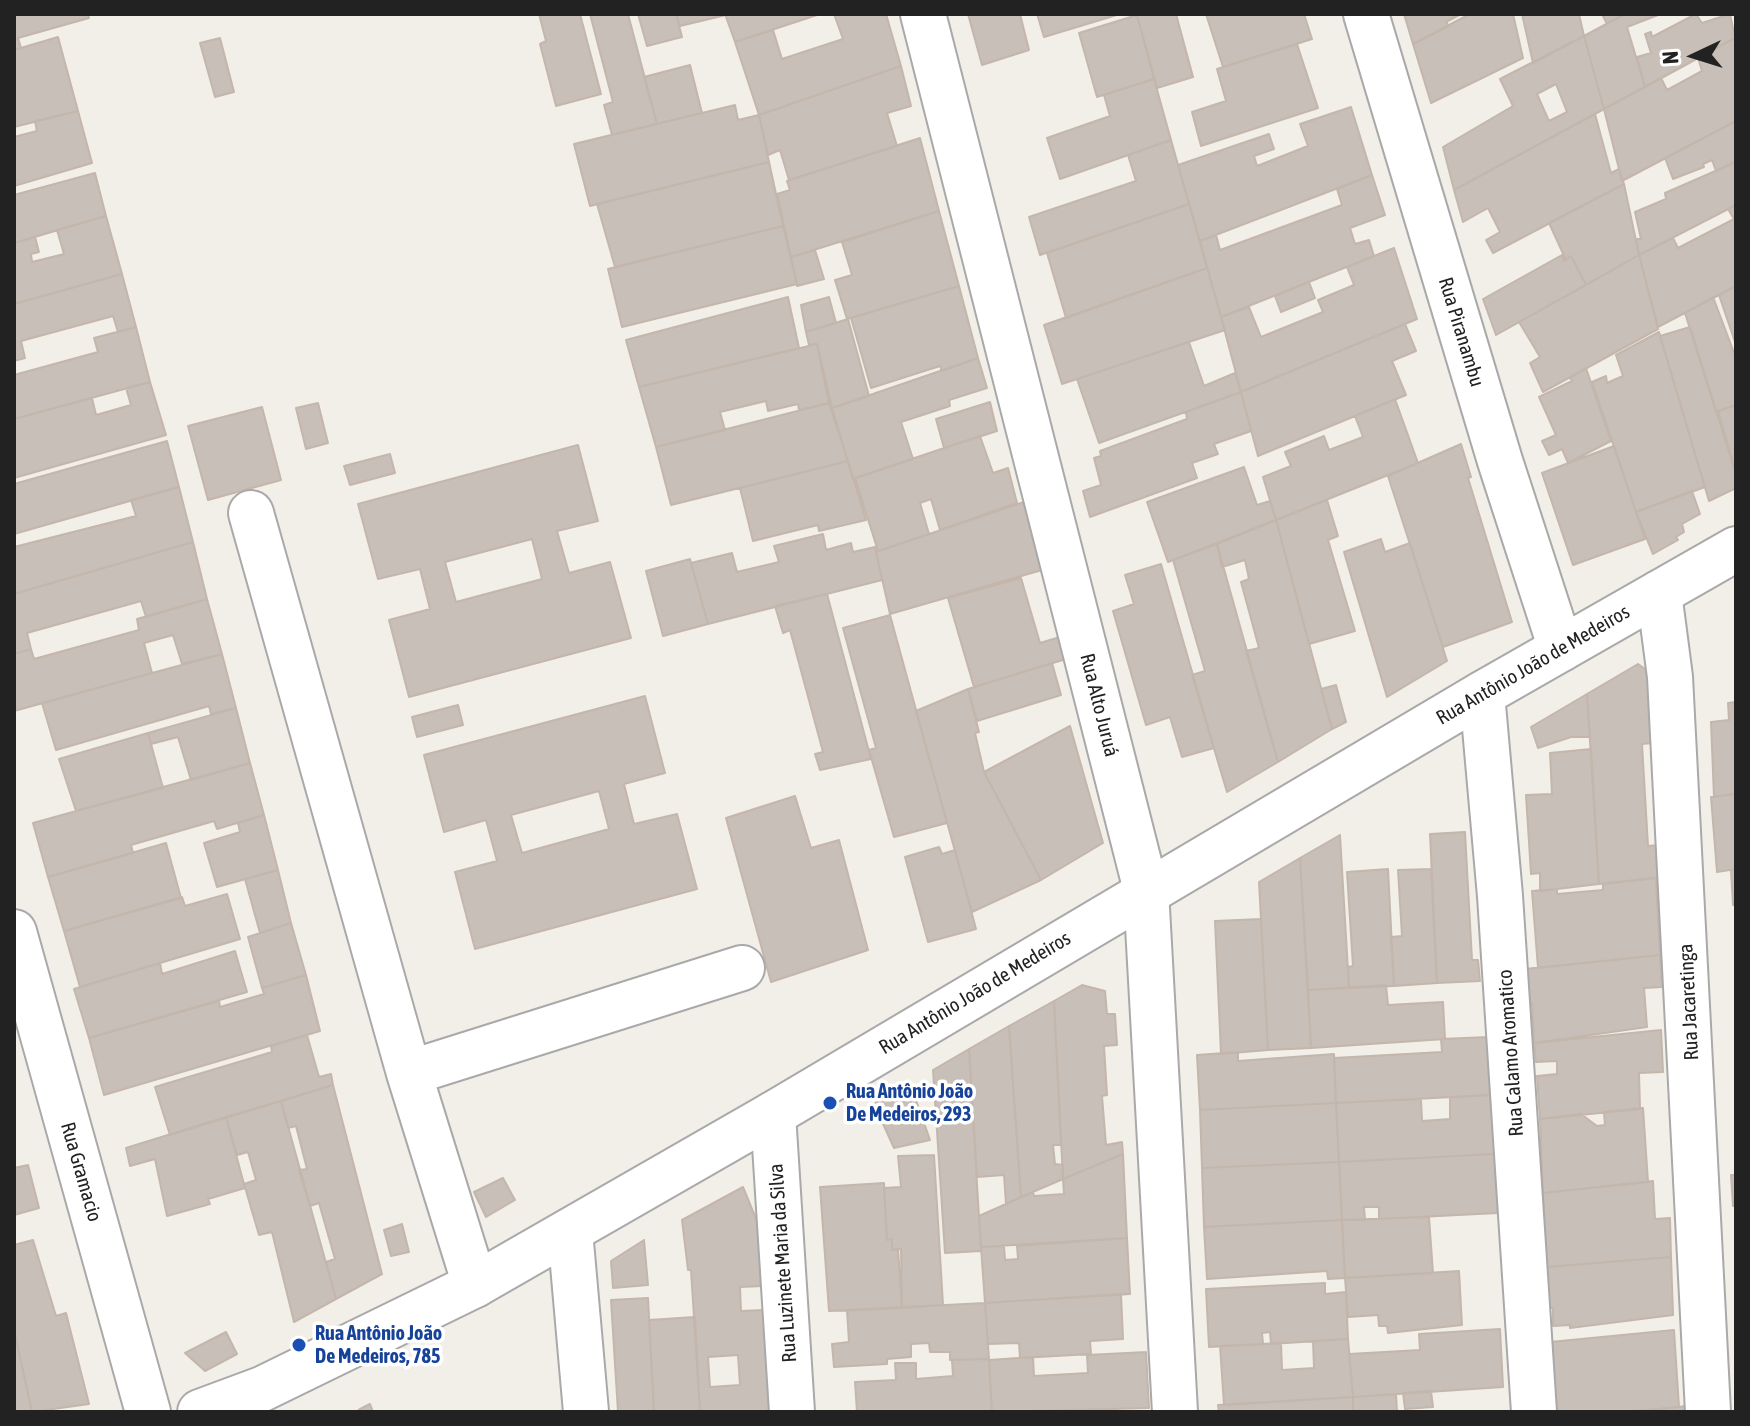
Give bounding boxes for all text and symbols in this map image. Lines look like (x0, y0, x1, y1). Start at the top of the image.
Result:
north arrow (1654, 16, 1734, 96)
text: N (1657, 50, 1683, 65)
street label: Rua Piranambu (1433, 274, 1489, 390)
street label: Rua Antônio João de Medeiros (1432, 600, 1634, 730)
street label: Rua Alto Juruá (1075, 651, 1123, 759)
street label: Rua Antônio João de Medeiros (875, 926, 1075, 1060)
street label: Rua Jacaretinga (1674, 943, 1704, 1061)
street label: Rua Calamo Aromatico (1493, 969, 1529, 1137)
place label: Rua Antônio João De Medeiros, 293 (846, 1080, 973, 1127)
marker: Rua Antônio João De Medeiros, 293 (821, 1094, 839, 1112)
street label: Rua Gramacio (55, 1120, 107, 1224)
street label: Rua Luzinete Maria da Silva (764, 1163, 802, 1363)
place label: Rua Antônio João De Medeiros, 785 (315, 1322, 442, 1369)
marker: Rua Antônio João De Medeiros, 785 (290, 1336, 308, 1354)

